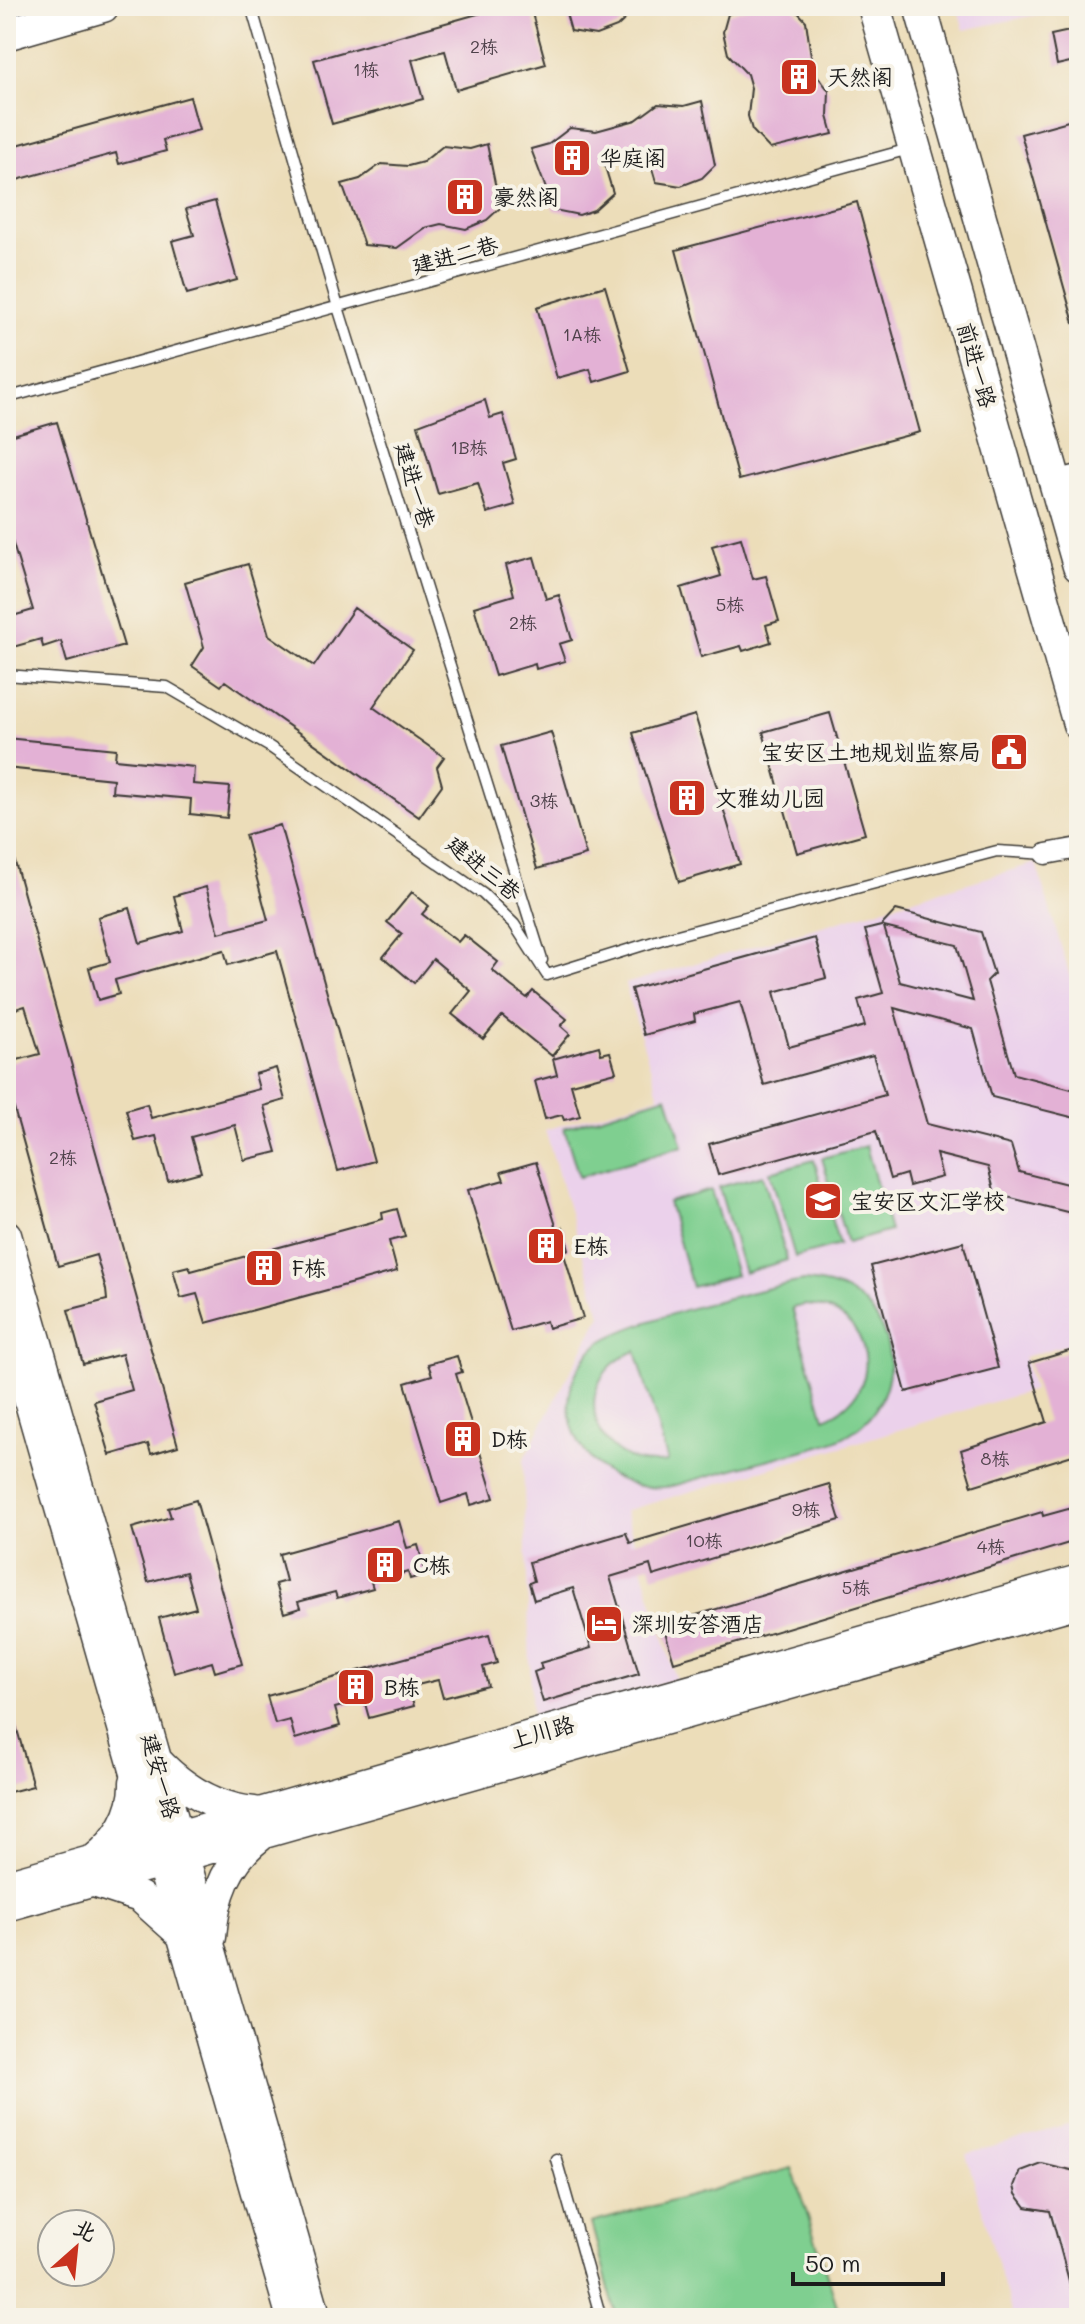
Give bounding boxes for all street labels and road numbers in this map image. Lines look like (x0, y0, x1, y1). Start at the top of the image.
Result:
street label: 建进二巷 (409, 229, 501, 280)
street label: 前进一路 (951, 319, 1004, 411)
street label: 建进一巷 (389, 439, 442, 531)
street label: 建进三巷 (441, 829, 528, 907)
street label: 上川路 (506, 1708, 578, 1755)
street label: 建安一路 (135, 1730, 188, 1822)

